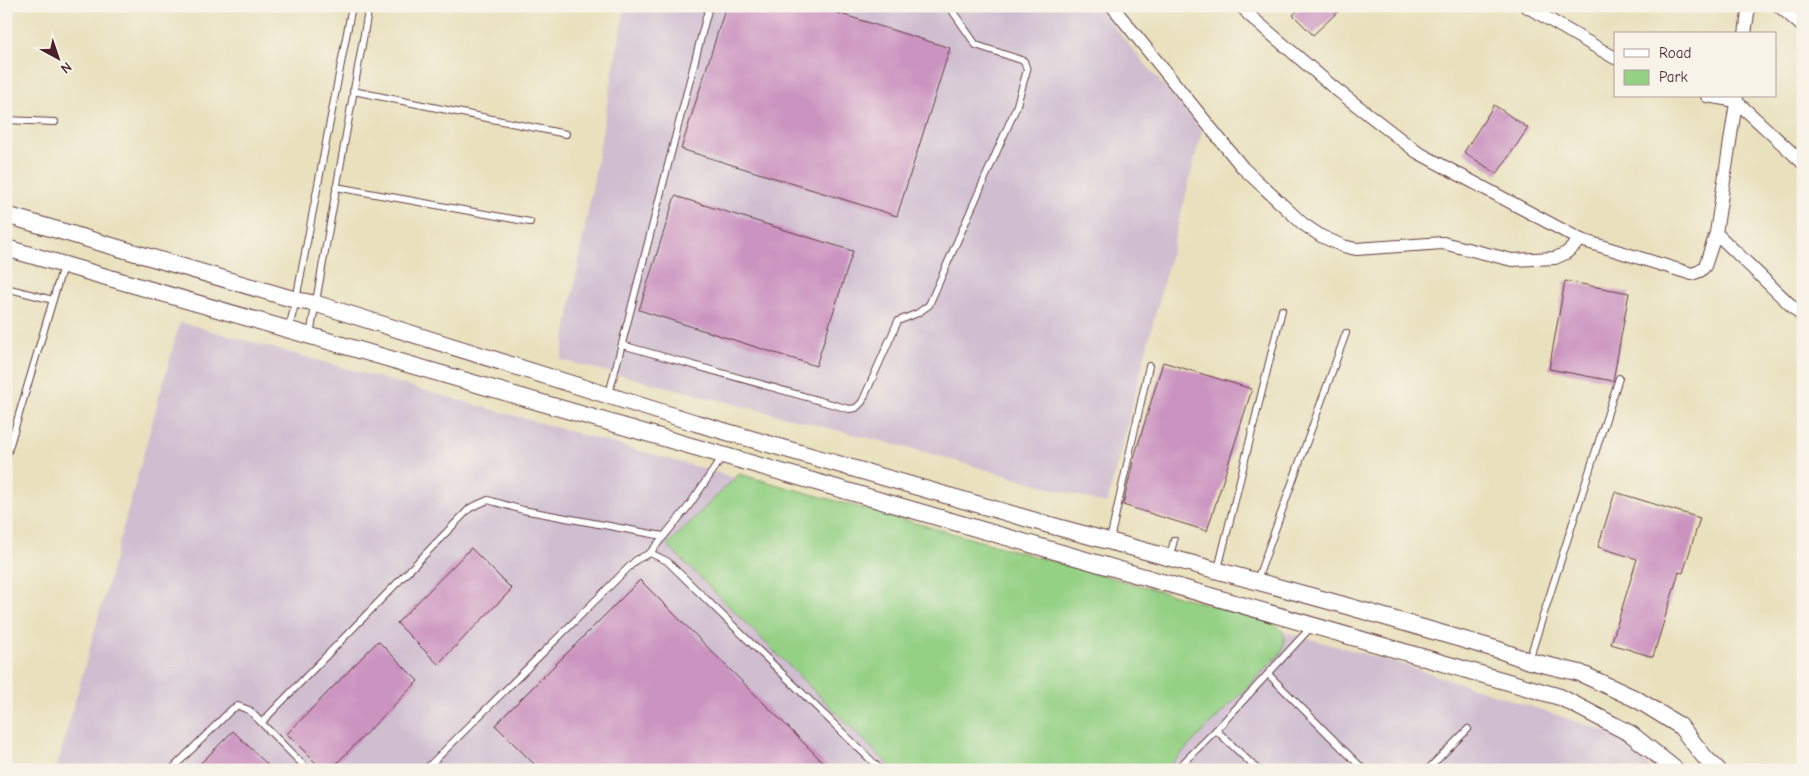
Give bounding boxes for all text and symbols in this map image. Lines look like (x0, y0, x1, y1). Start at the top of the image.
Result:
north arrow (32, 32, 82, 82)
legend (1614, 32, 1776, 98)
text: Road (1659, 44, 1691, 62)
text: N (57, 58, 75, 77)
text: Park (1659, 68, 1688, 86)

